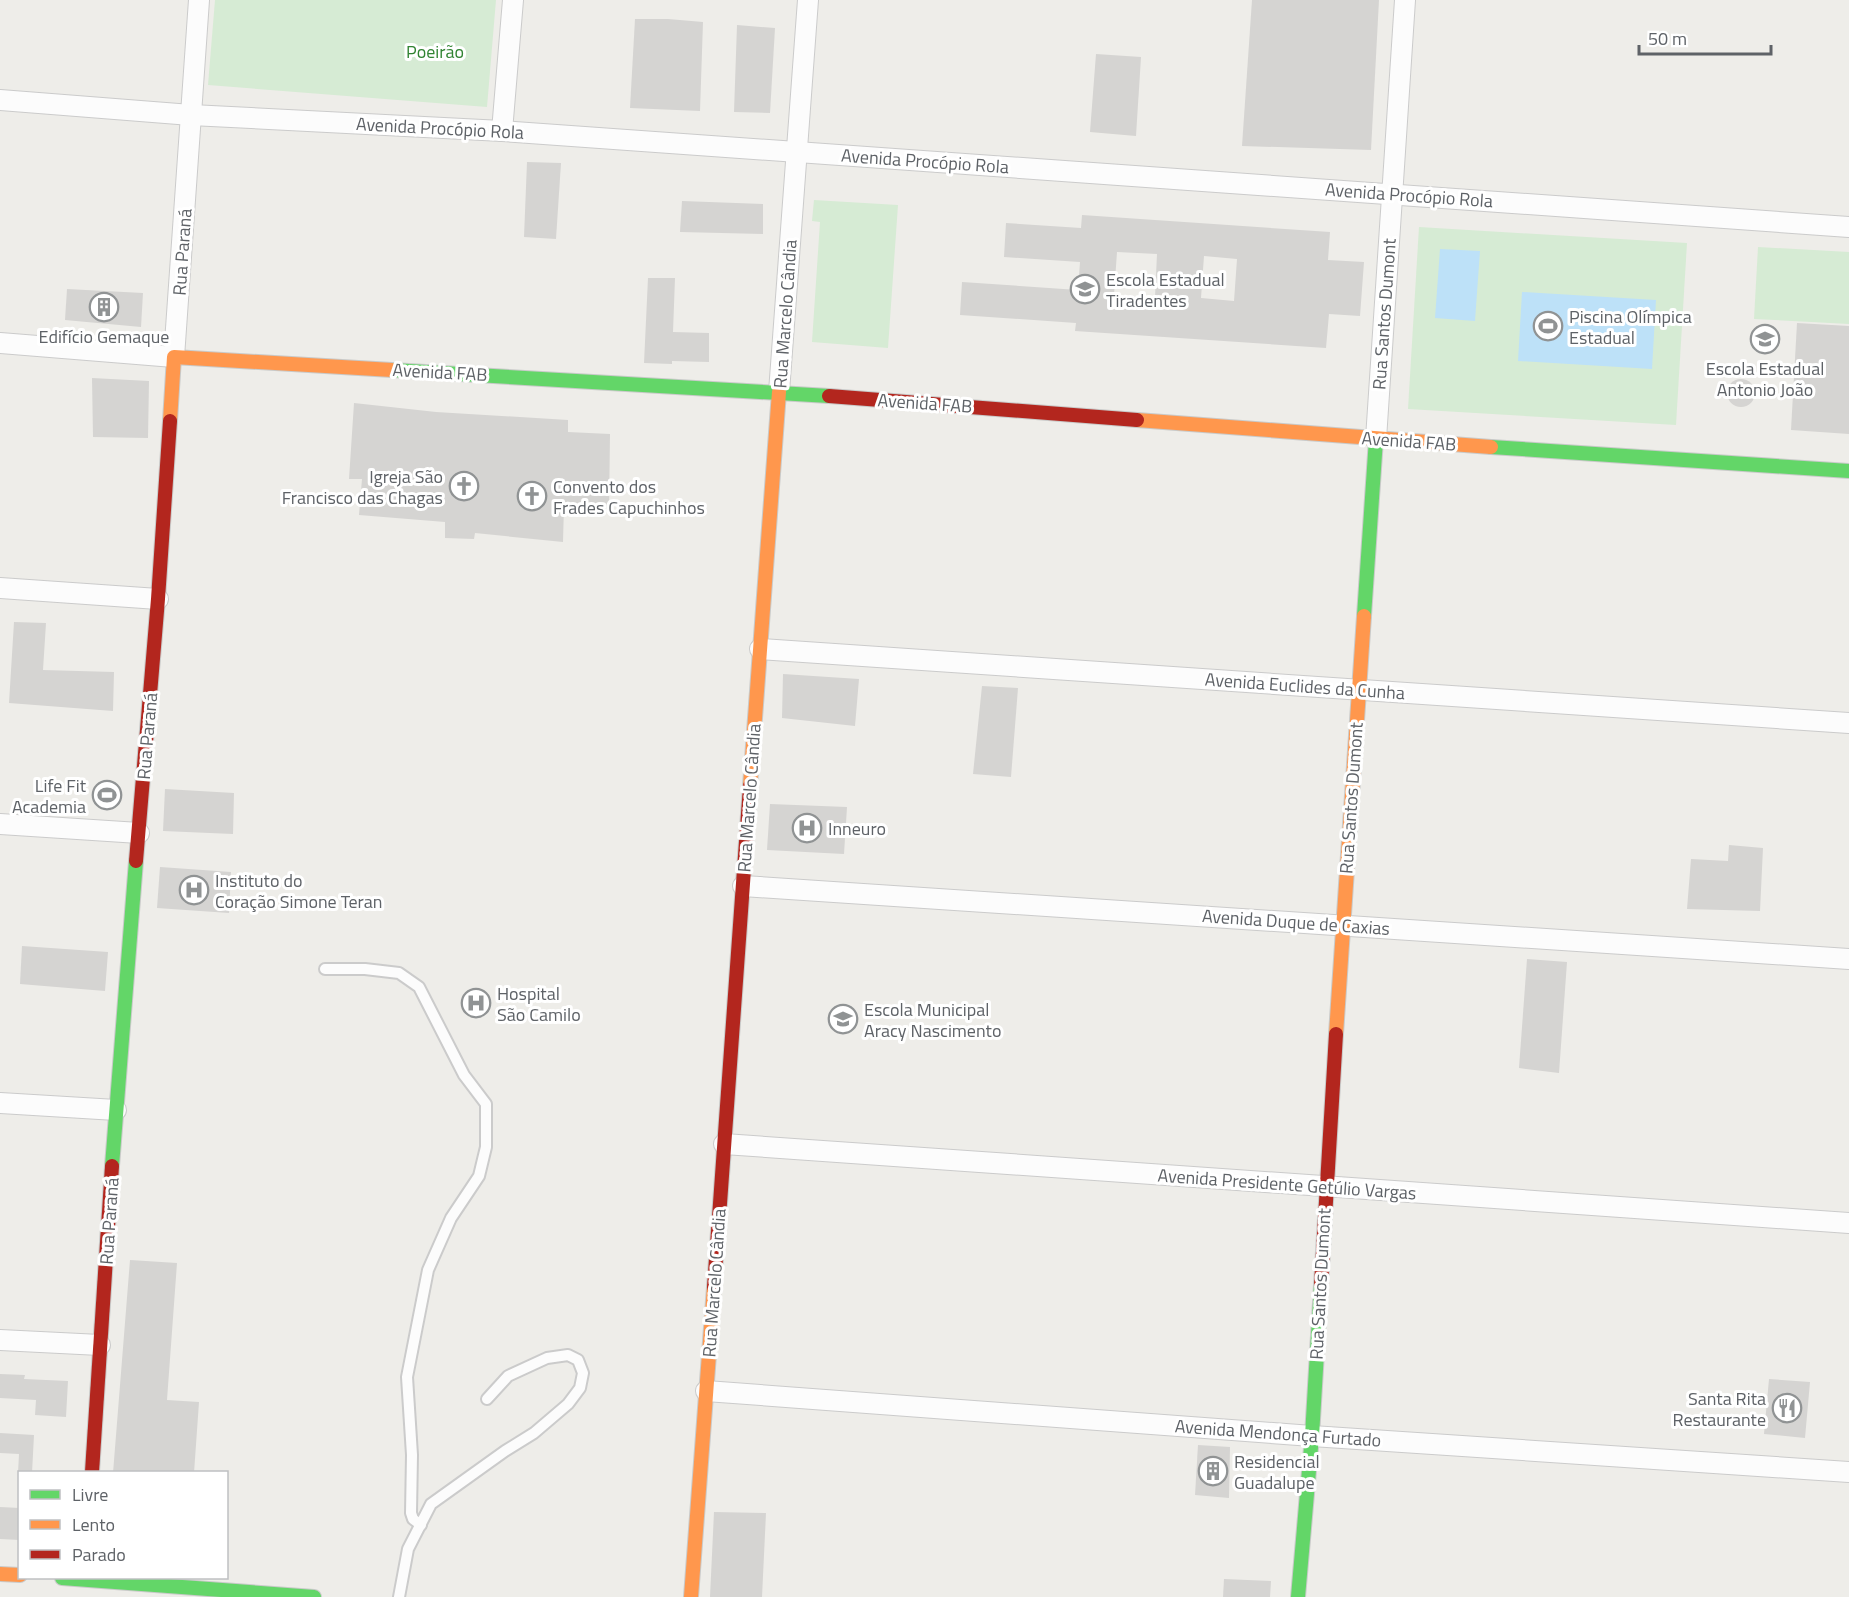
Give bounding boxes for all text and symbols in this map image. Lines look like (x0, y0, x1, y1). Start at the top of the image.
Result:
scale bar (1639, 18, 1771, 56)
text: 50 m (1648, 25, 1687, 52)
park label: Poeirão (406, 38, 464, 65)
street label: Avenida Procópio Rola (355, 110, 525, 146)
street label: Avenida Procópio Rola (840, 142, 1010, 180)
street label: Avenida Procópio Rola (1324, 176, 1494, 214)
street label: Rua Paraná (165, 208, 199, 296)
street label: Rua Santos Dumont (1365, 237, 1403, 391)
street label: Rua Marcelo Cândia (766, 239, 804, 389)
place label: Escola Estadual Tiradentes (1106, 266, 1225, 314)
school or university icon: Escola Estadual Tiradentes (1069, 273, 1101, 305)
building icon: Edifício Gemaque (88, 291, 120, 323)
place label: Piscina Olímpica Estadual (1569, 303, 1692, 351)
sports icon: Piscina Olímpica Estadual (1532, 310, 1564, 342)
place label: Edifício Gemaque (39, 323, 169, 350)
school or university icon: Escola Estadual Antonio João (1749, 323, 1781, 355)
place label: Escola Estadual Antonio João (1706, 355, 1824, 403)
street label: Avenida FAB (392, 356, 488, 388)
street label: Avenida FAB (877, 386, 973, 420)
street label: Avenida FAB (1361, 424, 1457, 458)
place label: Igreja São Francisco das Chagas (282, 463, 443, 511)
church icon: Igreja São Francisco das Chagas (448, 470, 480, 502)
place label: Convento dos Frades Capuchinhos (553, 473, 705, 521)
church icon: Convento dos Frades Capuchinhos (516, 480, 548, 512)
street label: Avenida Euclides da Cunha (1204, 666, 1406, 706)
street label: Rua Paraná (130, 691, 164, 781)
street label: Rua Santos Dumont (1332, 721, 1370, 875)
street label: Rua Marcelo Cândia (730, 723, 768, 873)
place label: Life Fit Academia (12, 772, 87, 820)
sports icon: Life Fit Academia (91, 779, 123, 811)
hospital icon: Inneuro (791, 812, 823, 844)
place label: Inneuro (828, 815, 886, 842)
place label: Instituto do Coração Simone Teran (215, 867, 383, 915)
hospital icon: Instituto do Coração Simone Teran (178, 874, 210, 906)
street label: Avenida Duque de Caxias (1201, 902, 1391, 942)
place label: Hospital São Camilo (497, 980, 581, 1028)
hospital icon: Hospital São Camilo (460, 987, 492, 1019)
place label: Escola Municipal Aracy Nascimento (864, 996, 1001, 1044)
school or university icon: Escola Municipal Aracy Nascimento (827, 1003, 859, 1035)
street label: Avenida Presidente Getúlio Vargas (1157, 1161, 1417, 1207)
street label: Rua Paraná (92, 1177, 126, 1265)
street label: Rua Santos Dumont (1303, 1207, 1337, 1360)
street label: Rua Marcelo Cândia (695, 1208, 733, 1358)
place label: Santa Rita Restaurante (1672, 1385, 1766, 1433)
restaurant icon: Santa Rita Restaurante (1771, 1392, 1803, 1424)
street label: Avenida Mendonça Furtado (1174, 1412, 1382, 1454)
place label: Residencial Guadalupe (1234, 1448, 1320, 1496)
building icon: Residencial Guadalupe (1197, 1455, 1229, 1487)
legend (18, 1471, 228, 1579)
text: Livre (72, 1481, 108, 1508)
text: Lento (72, 1511, 115, 1538)
text: Parado (72, 1541, 126, 1568)

